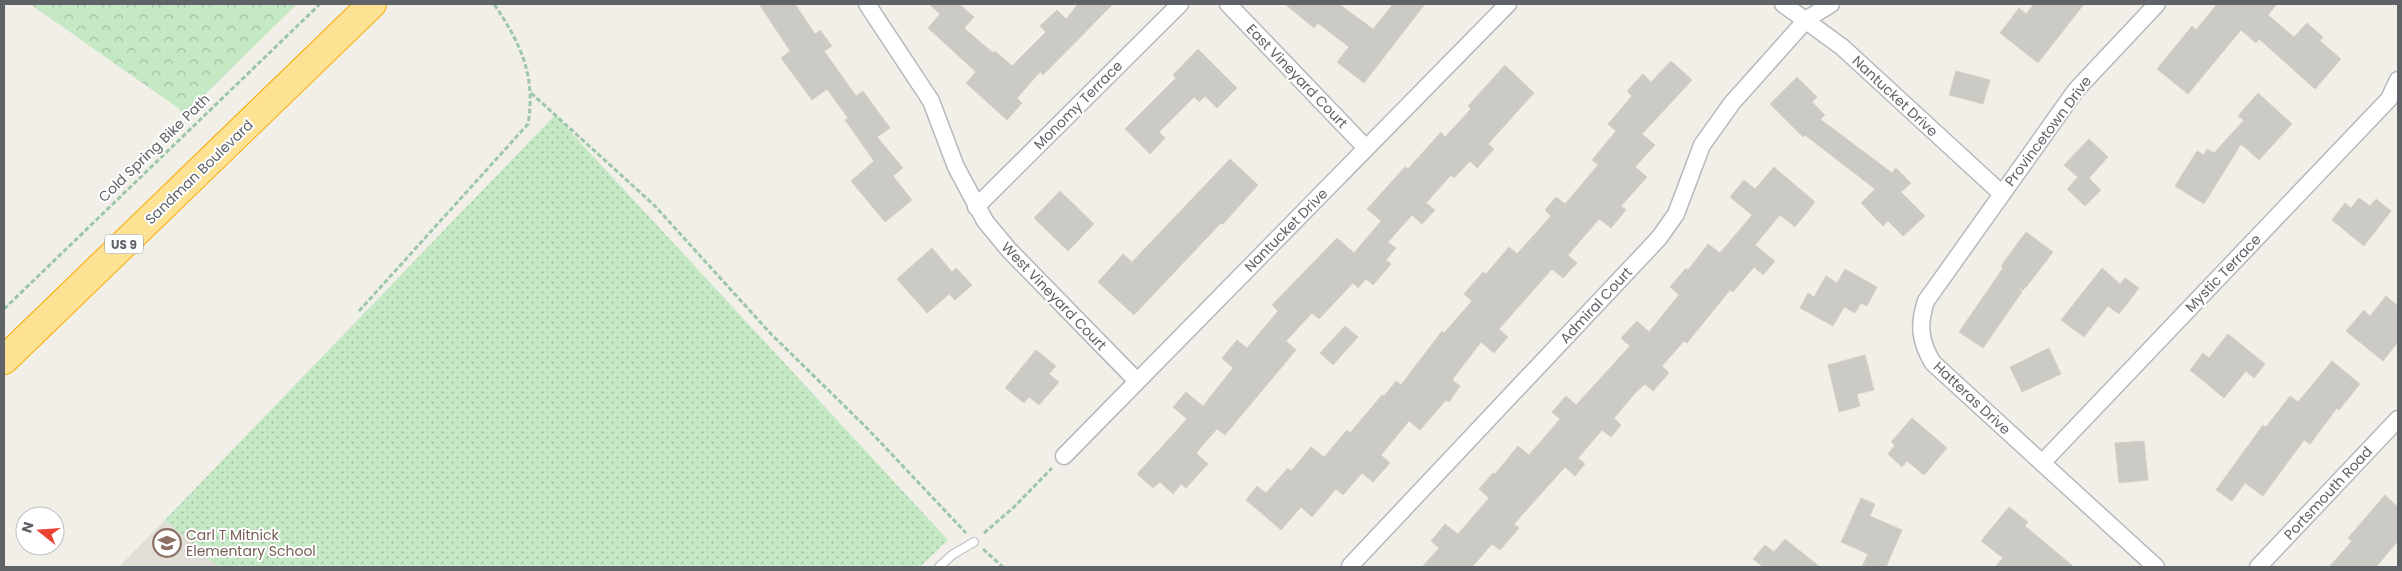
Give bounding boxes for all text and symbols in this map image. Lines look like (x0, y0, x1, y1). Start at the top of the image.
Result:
street label: East Vineyard Court (1242, 19, 1352, 133)
street label: Nantucket Drive (1848, 51, 1943, 141)
street label: Monomy Terrace (1029, 56, 1127, 154)
street label: Provincetown Drive (2000, 72, 2096, 190)
street label: Cold Spring Bike Path (94, 89, 214, 207)
street label: Sandman Boulevard (141, 115, 257, 229)
street label: Nantucket Drive (1240, 184, 1332, 276)
street label: Mystic Terrace (2181, 229, 2266, 316)
road number: US 9 (105, 234, 143, 253)
street label: West Vineyard Court (997, 237, 1111, 355)
street label: Admiral Court (1555, 262, 1637, 348)
street label: Hatteras Drive (1929, 357, 2015, 439)
street label: Portsmouth Road (2279, 442, 2377, 544)
north arrow (15, 506, 65, 556)
text: N (16, 519, 39, 535)
place label: Carl T Mitnick Elementary School (186, 525, 316, 561)
school or university icon: Carl T Mitnick Elementary School (152, 528, 182, 558)

